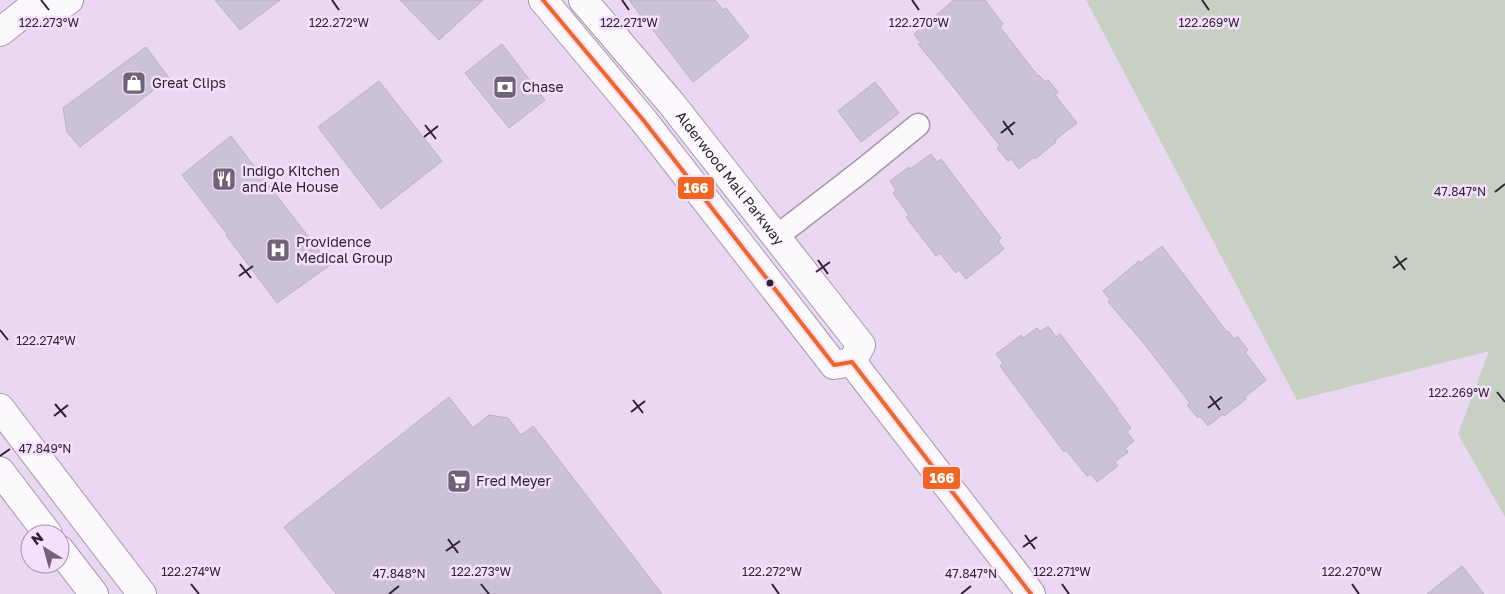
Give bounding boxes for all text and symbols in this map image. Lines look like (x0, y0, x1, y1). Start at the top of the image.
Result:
text: 122.273°W (19, 15, 79, 30)
text: 122.272°W (309, 15, 369, 30)
text: 122.271°W (600, 15, 658, 30)
text: 122.270°W (889, 15, 950, 30)
text: 122.269°W (1178, 15, 1240, 30)
shop icon: Great Clips (121, 70, 147, 96)
place label: Great Clips (152, 74, 226, 91)
bank icon: Chase (492, 74, 518, 100)
place label: Chase (522, 78, 564, 95)
street label: Alderwood Mall Parkway (673, 107, 788, 248)
place label: Indigo Kitchen and Ale House (242, 162, 340, 195)
restaurant icon: Indigo Kitchen and Ale House (211, 166, 237, 192)
line badge: 166 (677, 176, 715, 200)
text: 166 (684, 179, 709, 196)
text: 47.847°N (1434, 184, 1486, 199)
place label: Providence Medical Group (296, 233, 393, 266)
hospital icon: Providence Medical Group (265, 237, 291, 263)
unlabelled marker (765, 278, 775, 288)
text: 122.274°W (16, 333, 76, 348)
text: 122.269°W (1428, 385, 1490, 400)
text: 47.849°N (19, 441, 71, 456)
line badge: 166 (922, 466, 961, 490)
supermarket icon: Fred Meyer (446, 468, 472, 494)
text: 166 (930, 469, 955, 486)
place label: Fred Meyer (476, 472, 551, 489)
north arrow (20, 524, 70, 574)
text: N (28, 528, 46, 548)
text: 122.274°W (161, 564, 221, 579)
text: 122.273°W (451, 564, 511, 579)
text: 122.272°W (742, 564, 802, 579)
text: 122.271°W (1033, 564, 1091, 579)
text: 122.270°W (1322, 564, 1383, 579)
text: 47.848°N (372, 566, 426, 581)
text: 47.847°N (945, 566, 997, 581)

